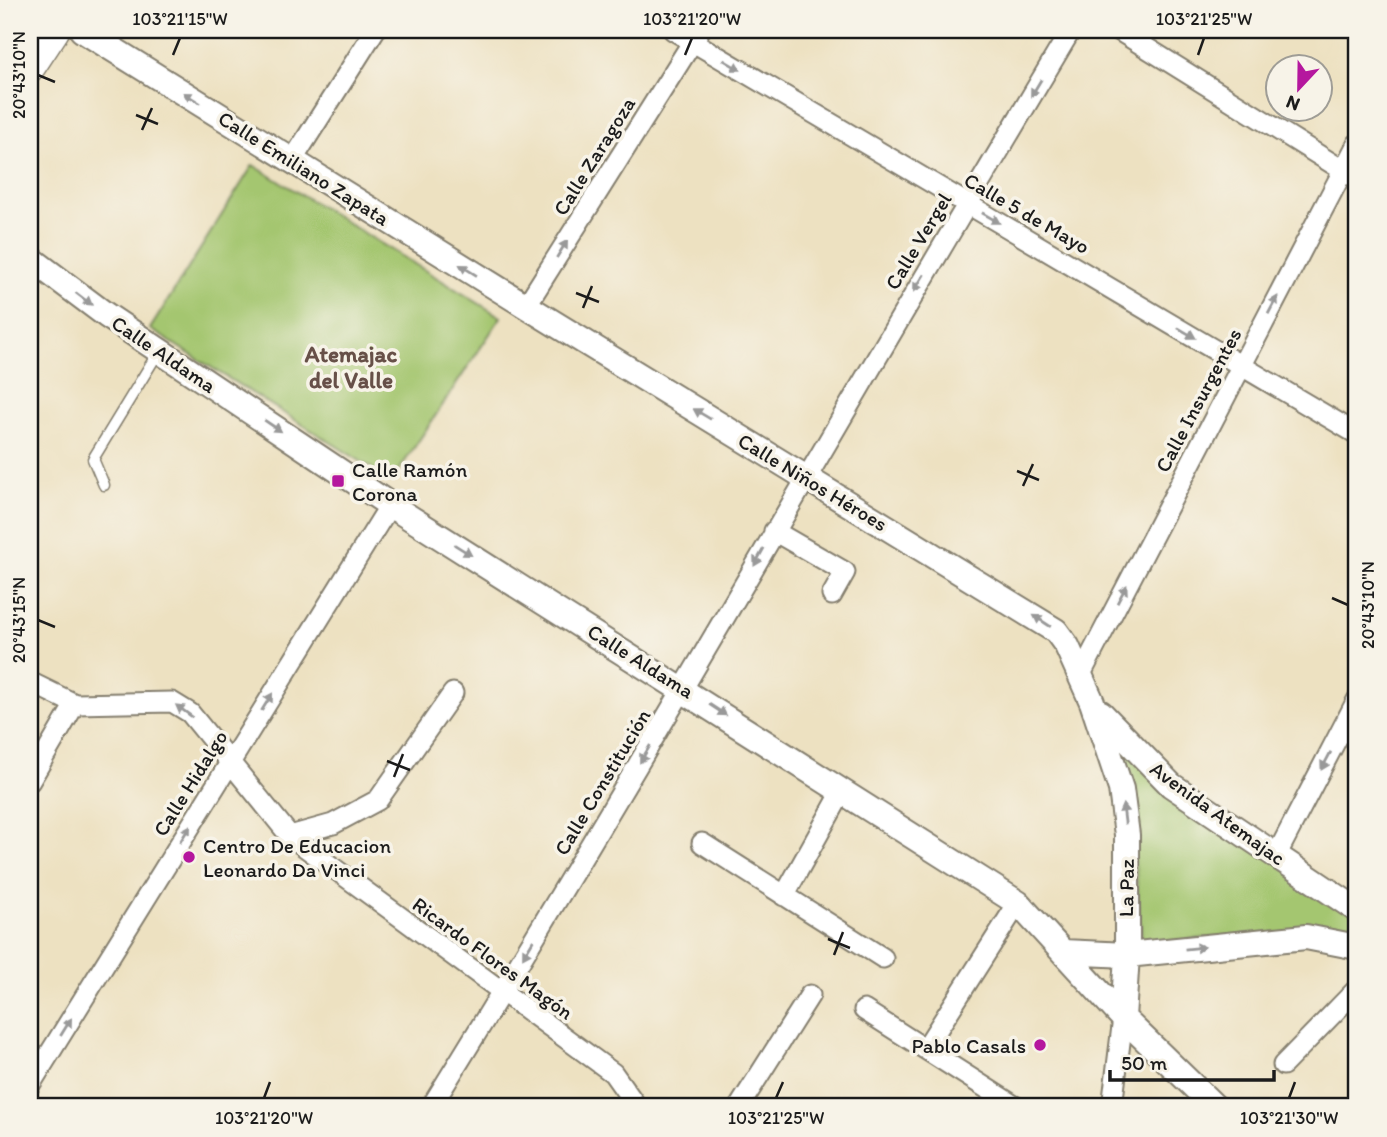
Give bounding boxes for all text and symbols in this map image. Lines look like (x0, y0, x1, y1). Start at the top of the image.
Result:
text: 103°21'15"W (132, 8, 228, 30)
text: 103°21'20"W (643, 8, 741, 30)
text: 103°21'25"W (1156, 8, 1252, 30)
text: 20°43'10"N (8, 31, 30, 119)
north arrow (1264, 52, 1334, 122)
one-way arrow (722, 58, 741, 71)
one-way arrow (1030, 79, 1042, 98)
text: N (1283, 90, 1303, 116)
one-way arrow (182, 92, 201, 105)
street label: Calle Zaragoza (548, 92, 640, 220)
street label: Calle Emiliano Zapata (214, 105, 394, 231)
street label: Calle 5 de Mayo (960, 167, 1094, 259)
street label: Calle Vergel (879, 188, 957, 294)
one-way arrow (981, 212, 1000, 224)
one-way arrow (556, 239, 569, 258)
one-way arrow (458, 264, 477, 277)
one-way arrow (913, 274, 925, 293)
one-way arrow (75, 291, 93, 305)
one-way arrow (1267, 296, 1279, 315)
street label: Calle Aldama (107, 310, 221, 398)
street label: Calle Insurgentes (1149, 324, 1247, 476)
one-way arrow (1177, 327, 1196, 340)
district label: Atemajac del Valle (304, 340, 397, 394)
one-way arrow (692, 407, 711, 420)
one-way arrow (263, 419, 282, 432)
street label: Calle Niños Héroes (734, 428, 892, 536)
place label: Calle Ramón Corona (352, 457, 467, 506)
marker: Calle Ramón Corona (330, 473, 346, 489)
one-way arrow (454, 544, 473, 557)
one-way arrow (753, 547, 765, 567)
text: 20°43'10"N (1357, 561, 1379, 649)
text: 20°43'15"N (8, 577, 30, 663)
one-way arrow (1117, 584, 1128, 604)
one-way arrow (1032, 615, 1052, 628)
street label: Calle Aldama (583, 618, 699, 704)
one-way arrow (260, 693, 273, 712)
one-way arrow (175, 704, 193, 718)
street label: Calle Constitución (548, 704, 656, 860)
one-way arrow (709, 704, 728, 717)
street label: Calle Hidalgo (147, 725, 233, 841)
one-way arrow (639, 745, 651, 764)
one-way arrow (1320, 751, 1332, 771)
street label: Avenida Atemajac (1146, 756, 1291, 871)
one-way arrow (1118, 803, 1129, 825)
one-way arrow (179, 824, 192, 843)
place label: Centro De Educacion Leonardo Da Vinci (203, 833, 391, 882)
marker: Centro De Educacion Leonardo Da Vinci (181, 849, 197, 865)
street label: La Paz (1113, 858, 1139, 917)
street label: Ricardo Flores Magón (408, 891, 578, 1025)
one-way arrow (522, 940, 534, 959)
one-way arrow (1184, 942, 1206, 953)
one-way arrow (59, 1017, 72, 1037)
place label: Pablo Casals (911, 1033, 1026, 1058)
marker: Pablo Casals (1032, 1037, 1048, 1053)
scale bar (1110, 1039, 1275, 1083)
text: 50 m (1121, 1050, 1168, 1075)
text: 103°21'20"W (215, 1107, 313, 1129)
text: 103°21'25"W (728, 1107, 824, 1129)
text: 103°21'30"W (1240, 1107, 1338, 1129)

